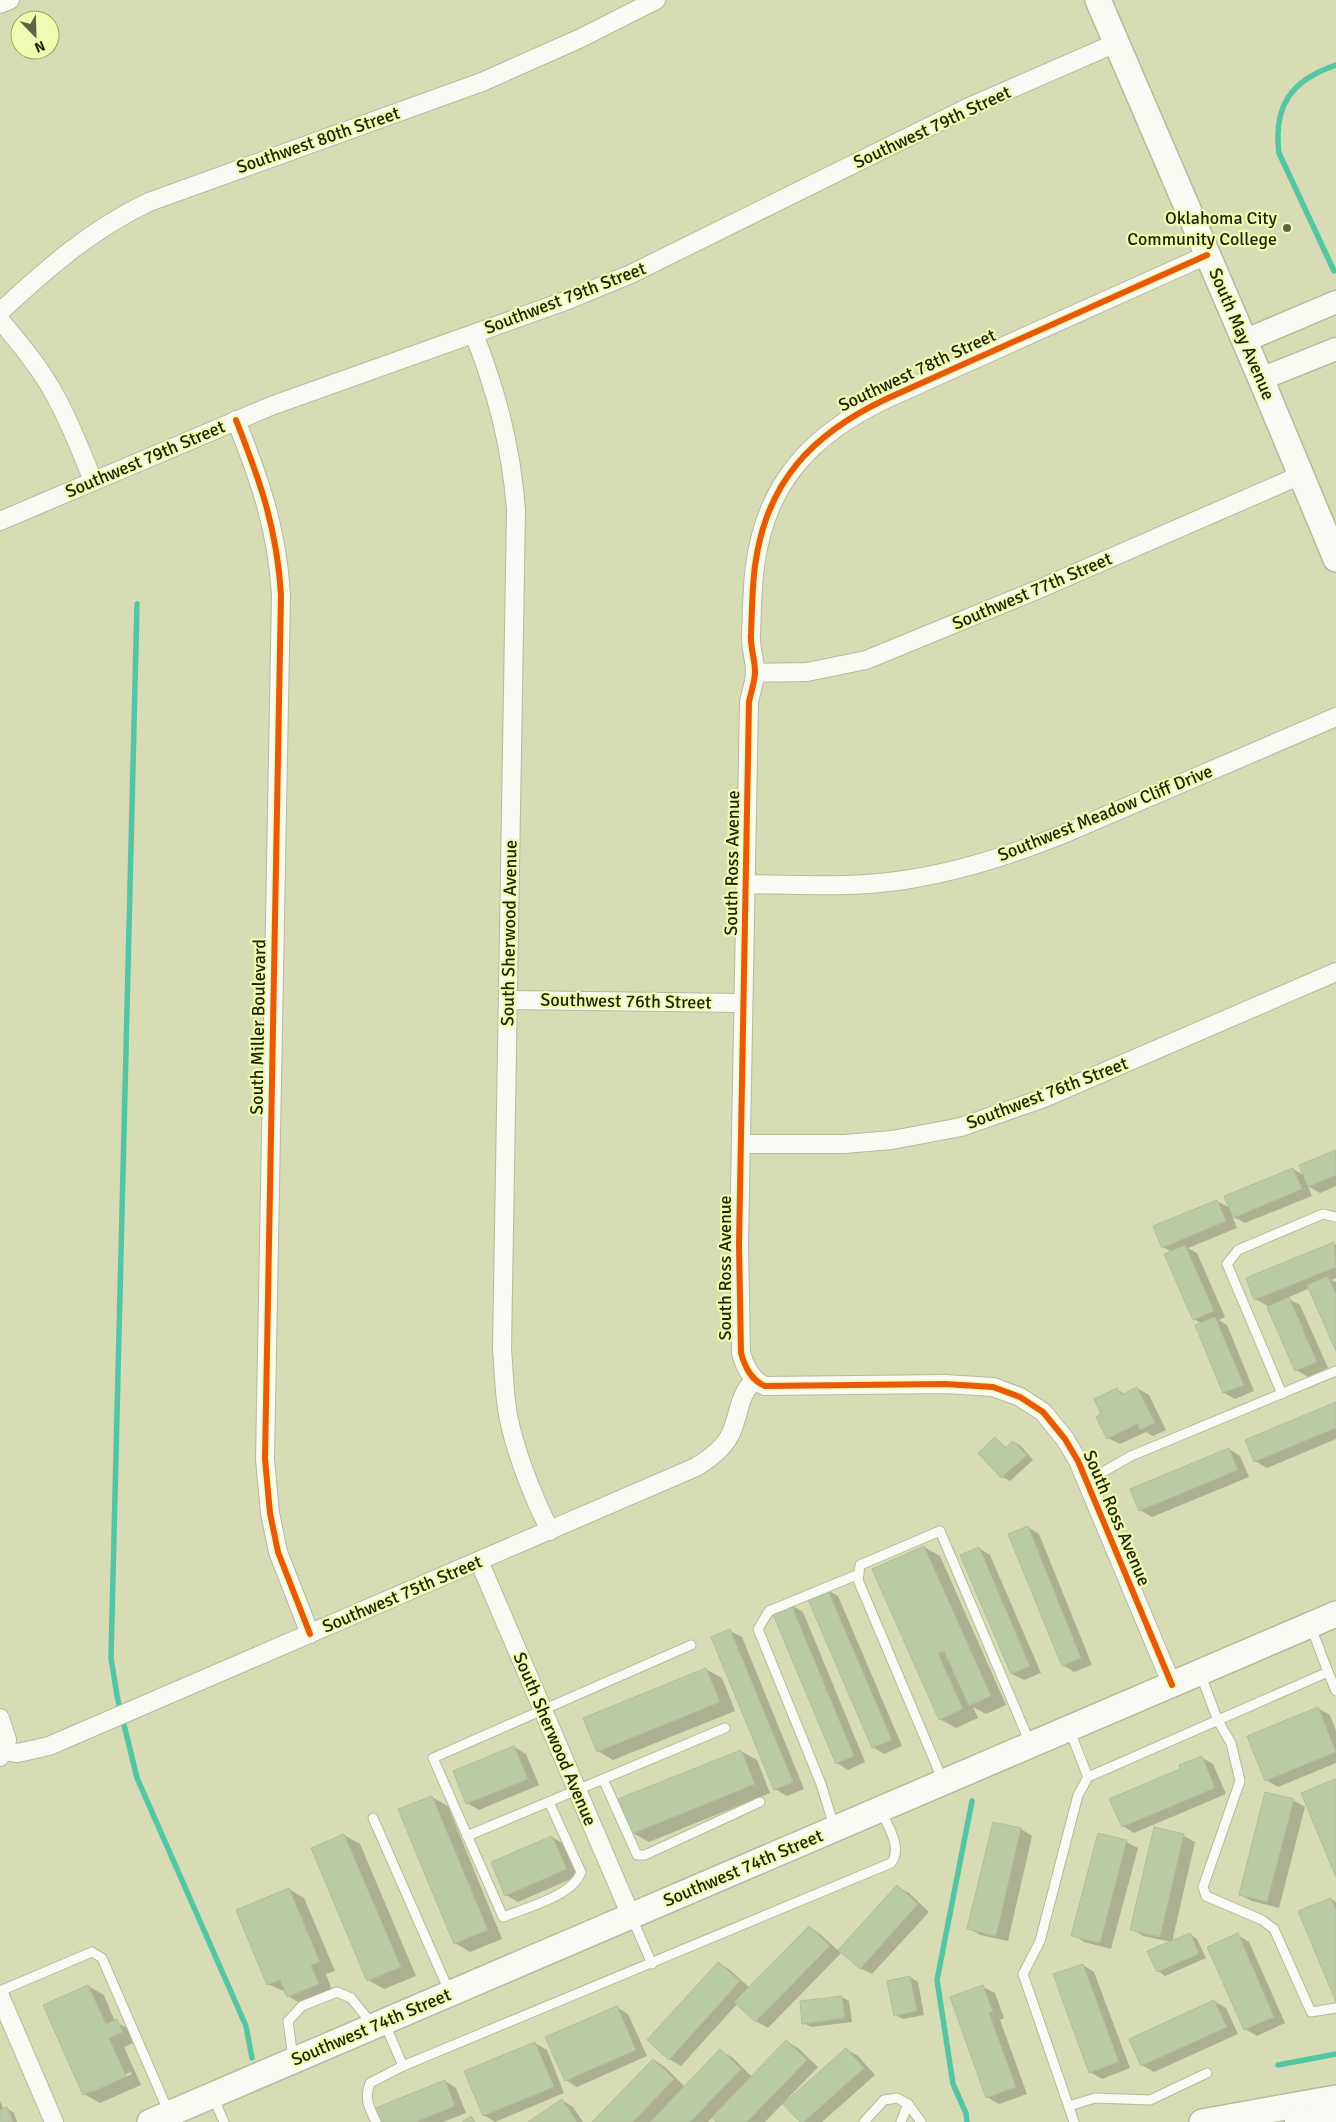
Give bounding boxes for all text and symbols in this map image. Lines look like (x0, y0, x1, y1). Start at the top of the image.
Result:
north arrow (10, 10, 60, 60)
text: N (32, 37, 48, 56)
street label: Southwest 79th Street (850, 81, 1014, 173)
street label: Southwest 80th Street (233, 102, 403, 178)
place label: Oklahoma City Community College (1127, 207, 1278, 250)
marker: Oklahoma City Community College (1281, 222, 1293, 234)
street label: Southwest 79th Street (481, 257, 649, 339)
street label: South May Avenue (1204, 265, 1280, 403)
street label: Southwest 78th Street (835, 324, 999, 416)
street label: Southwest 79th Street (62, 415, 228, 503)
street label: Southwest 77th Street (949, 547, 1115, 635)
street label: Southwest Meadow Cliff Drive (994, 760, 1216, 866)
street label: South Ross Avenue (720, 790, 744, 936)
street label: South Sherwood Avenue (496, 840, 522, 1026)
street label: South Miller Boulevard (245, 939, 271, 1115)
street label: Southwest 76th Street (540, 989, 712, 1013)
street label: Southwest 76th Street (963, 1052, 1131, 1134)
street label: South Ross Avenue (714, 1195, 736, 1341)
street label: South Ross Avenue (1079, 1447, 1155, 1589)
street label: Southwest 75th Street (319, 1550, 485, 1638)
street label: South Sherwood Avenue (508, 1649, 602, 1829)
street label: Southwest 74th Street (660, 1824, 826, 1912)
street label: Southwest 74th Street (288, 1983, 454, 2071)

